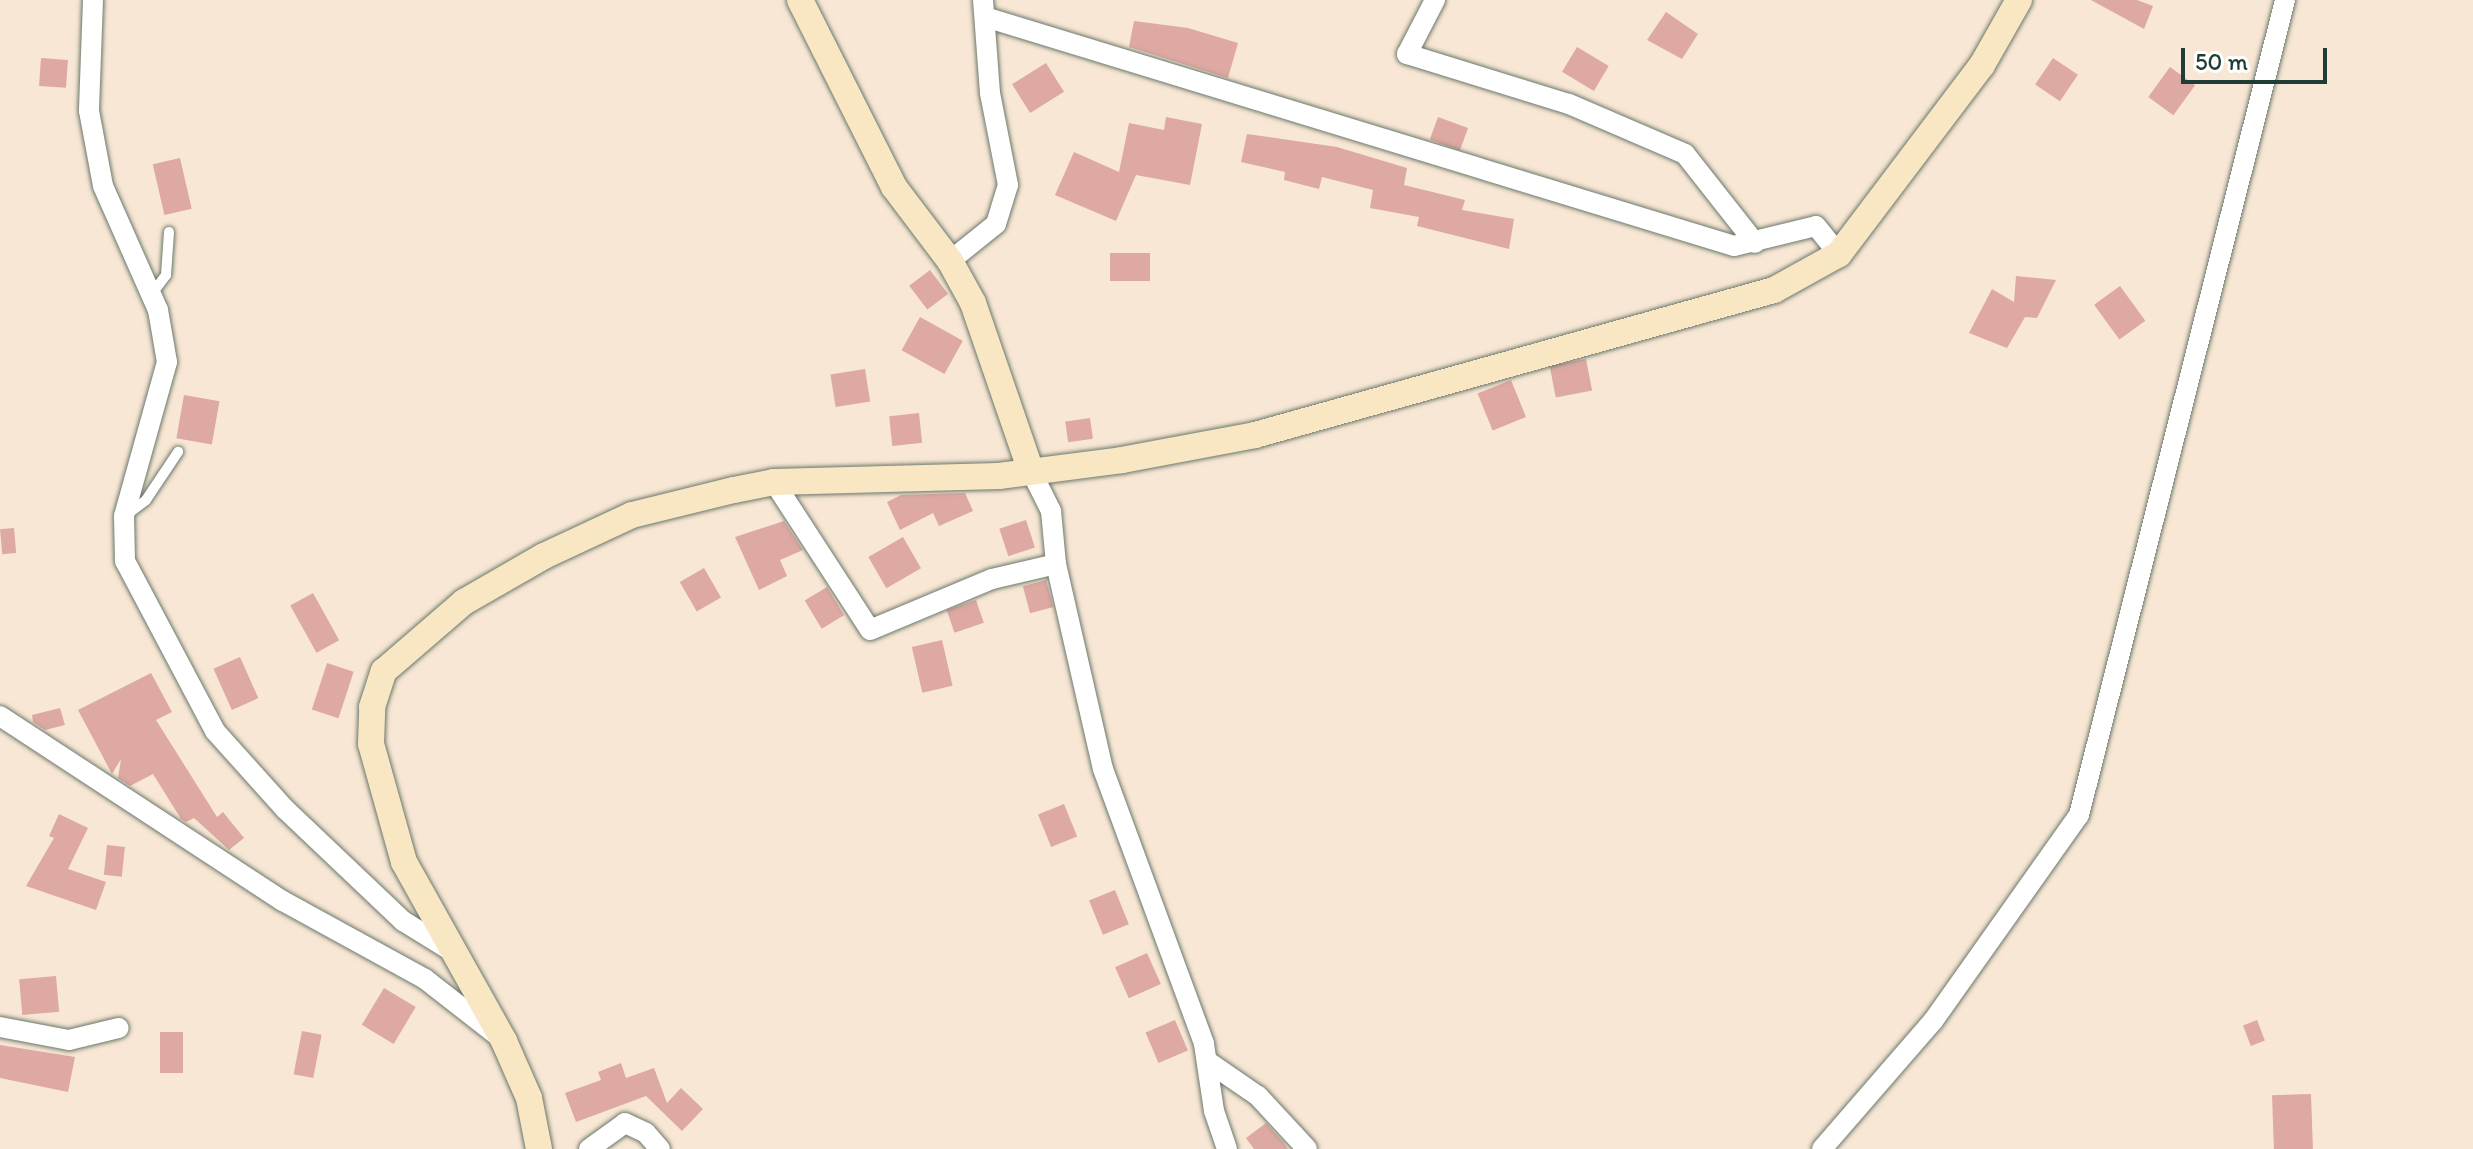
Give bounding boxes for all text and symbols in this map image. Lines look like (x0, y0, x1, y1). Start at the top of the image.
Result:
scale bar (2185, 32, 2331, 82)
text: 50 m (2195, 47, 2248, 76)

